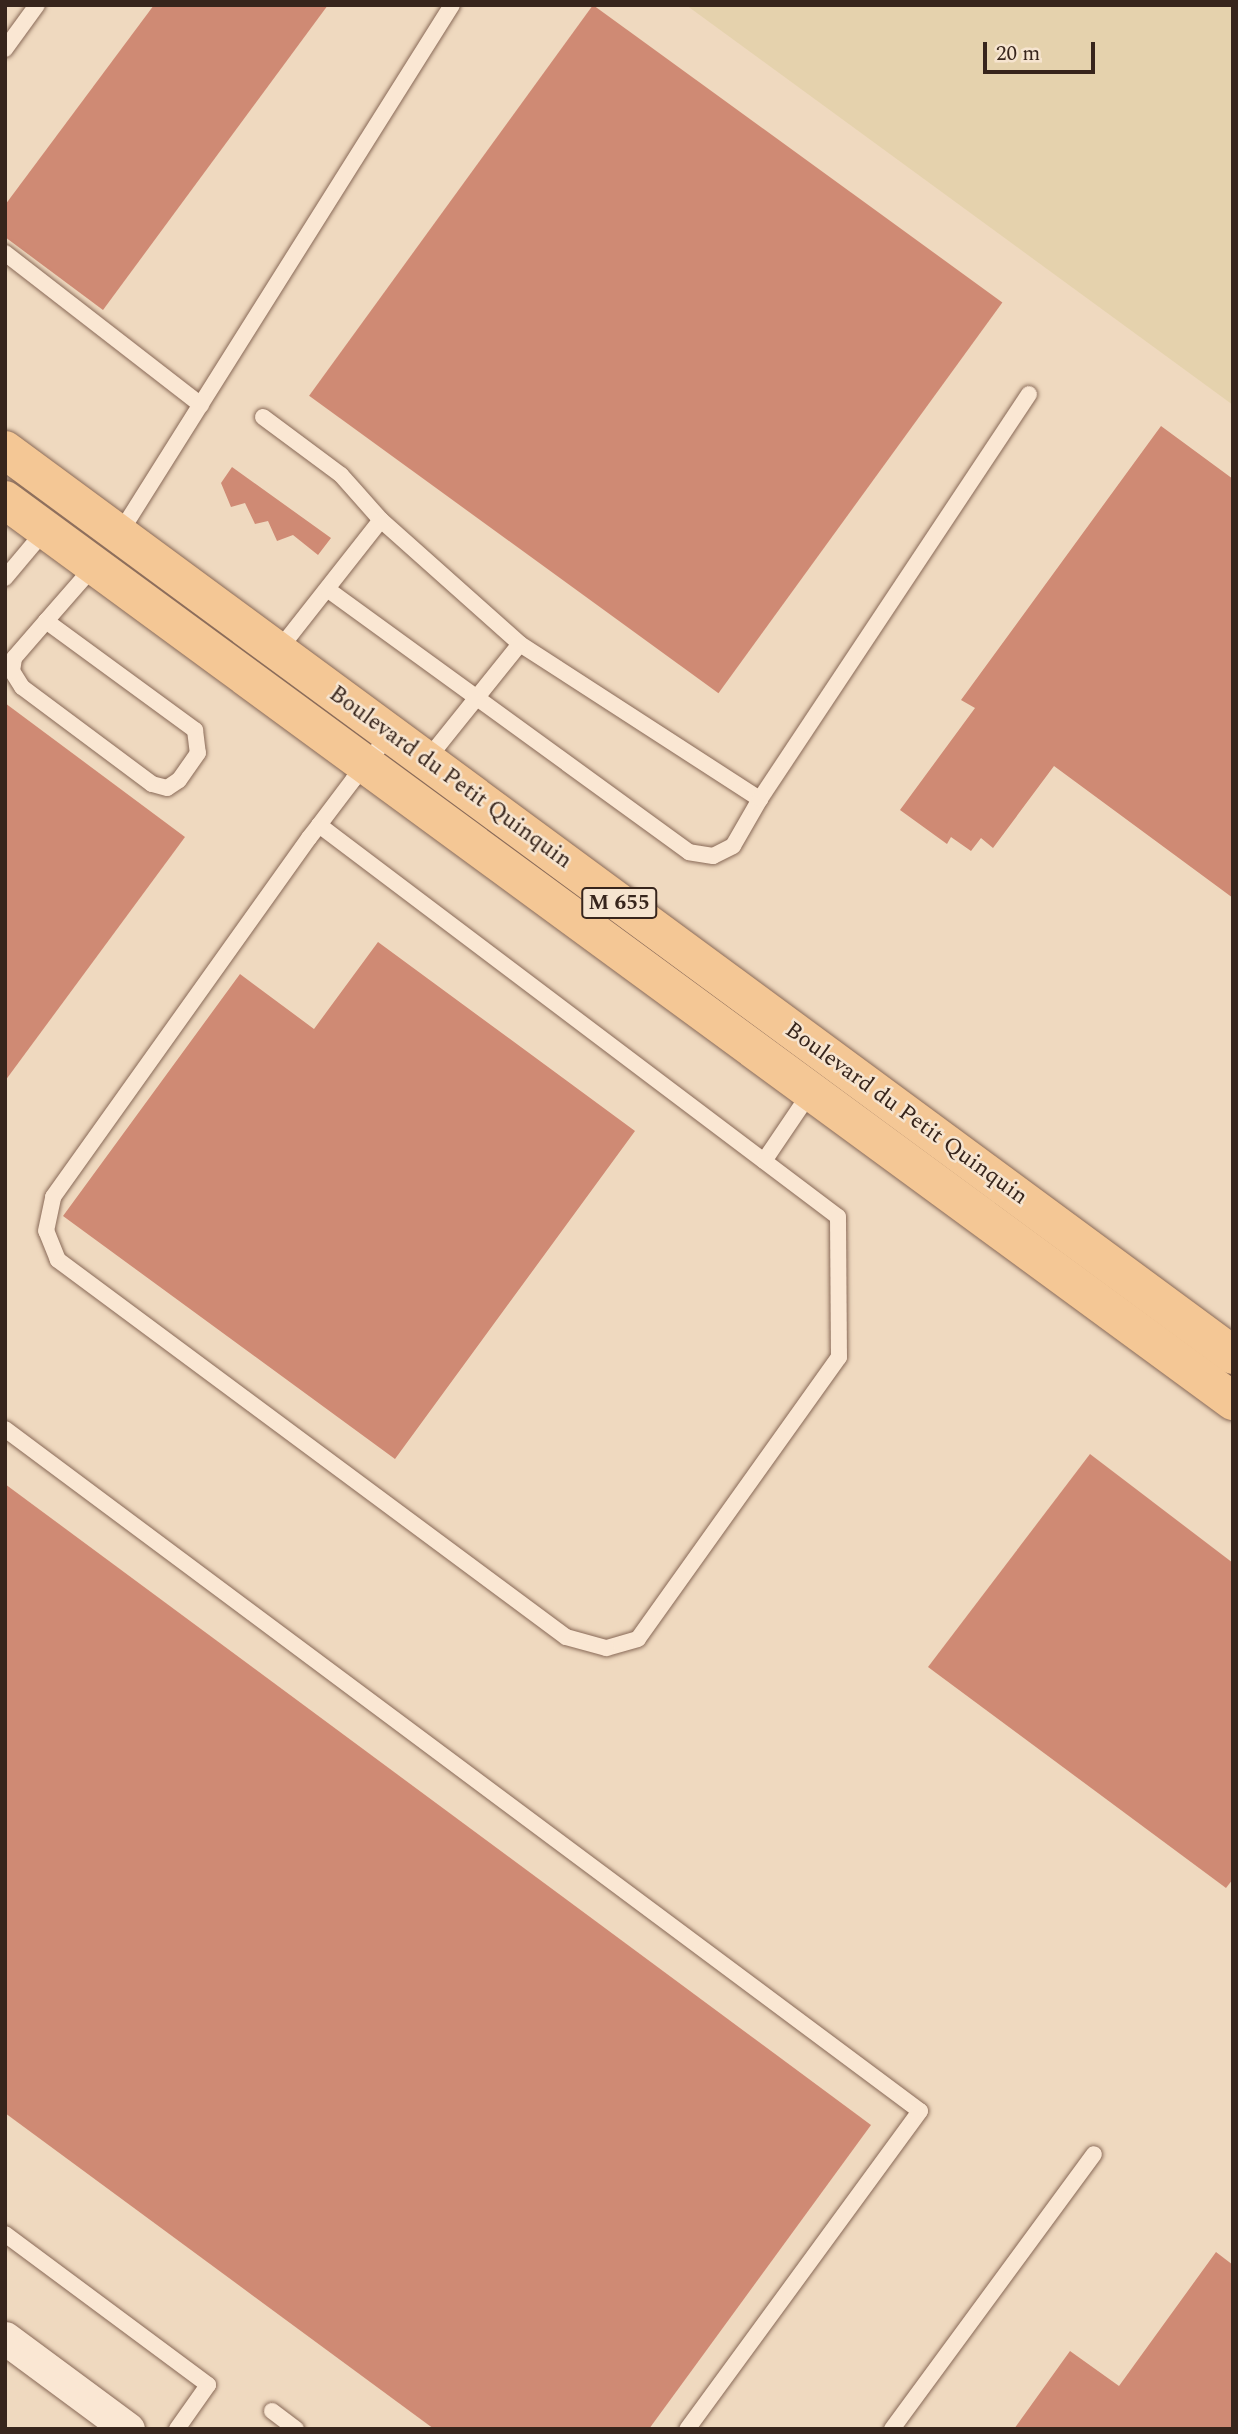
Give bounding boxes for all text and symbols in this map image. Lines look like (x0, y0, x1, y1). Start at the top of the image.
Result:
scale bar (986, 28, 1098, 72)
text: 20 m (996, 38, 1040, 70)
street label: Boulevard du Petit Quinquin (323, 681, 577, 875)
road number: M 655 (580, 886, 658, 920)
street label: Boulevard du Petit Quinquin (779, 1017, 1033, 1211)

